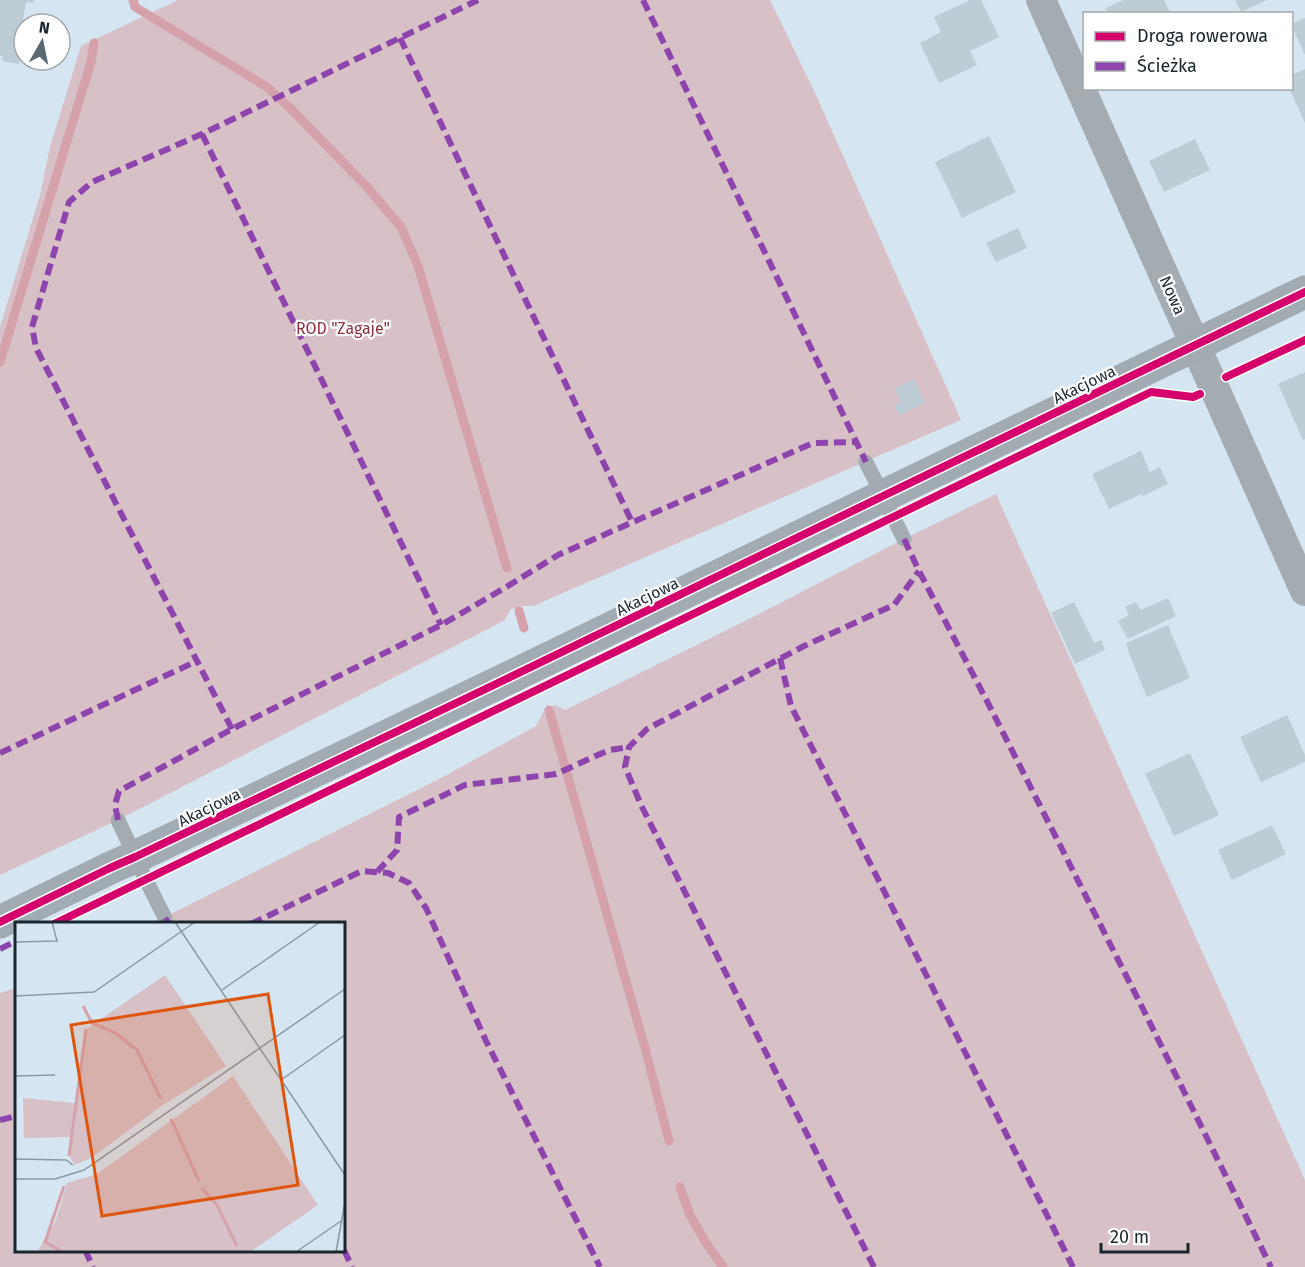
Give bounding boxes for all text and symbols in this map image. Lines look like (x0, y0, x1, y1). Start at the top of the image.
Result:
north arrow (12, 12, 72, 72)
legend (1083, 12, 1293, 90)
text: N (38, 17, 51, 38)
text: Droga rowerowa (1137, 25, 1268, 47)
text: Ścieżka (1137, 55, 1197, 77)
street label: Nowa (1156, 273, 1189, 317)
park label: ROD "Zagaje" (296, 319, 390, 338)
street label: Akacjowa (1050, 361, 1119, 408)
street label: Akacjowa (613, 573, 682, 620)
street label: Akacjowa (175, 784, 244, 831)
inset map (15, 922, 345, 1252)
scale bar (1101, 1216, 1188, 1254)
text: 20 m (1110, 1226, 1149, 1248)

